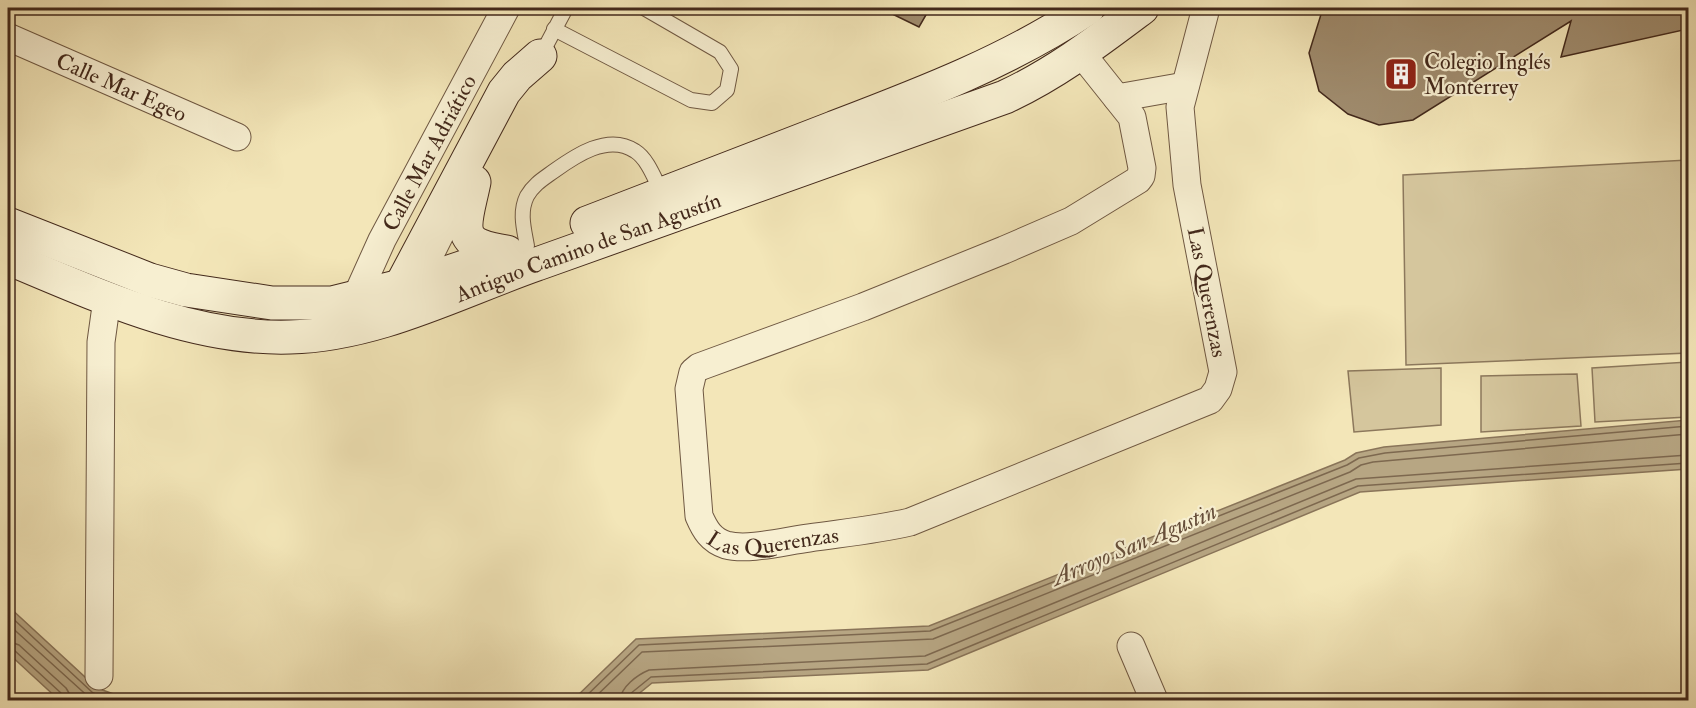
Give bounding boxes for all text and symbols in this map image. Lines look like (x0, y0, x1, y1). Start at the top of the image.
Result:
street label: Calle Mar Egeo (52, 47, 191, 128)
place label: Colegio Inglés Monterrey (1424, 48, 1550, 101)
building icon: Colegio Inglés Monterrey (1383, 56, 1419, 92)
street label: Calle Mar Adriático (376, 70, 483, 236)
street label: Antiguo Camino de San Agustín (451, 186, 725, 309)
street label: Las Querenzas (1181, 225, 1233, 360)
water label: Arroyo San Agustin (1044, 496, 1221, 594)
street label: Las Querenzas (701, 521, 840, 562)

